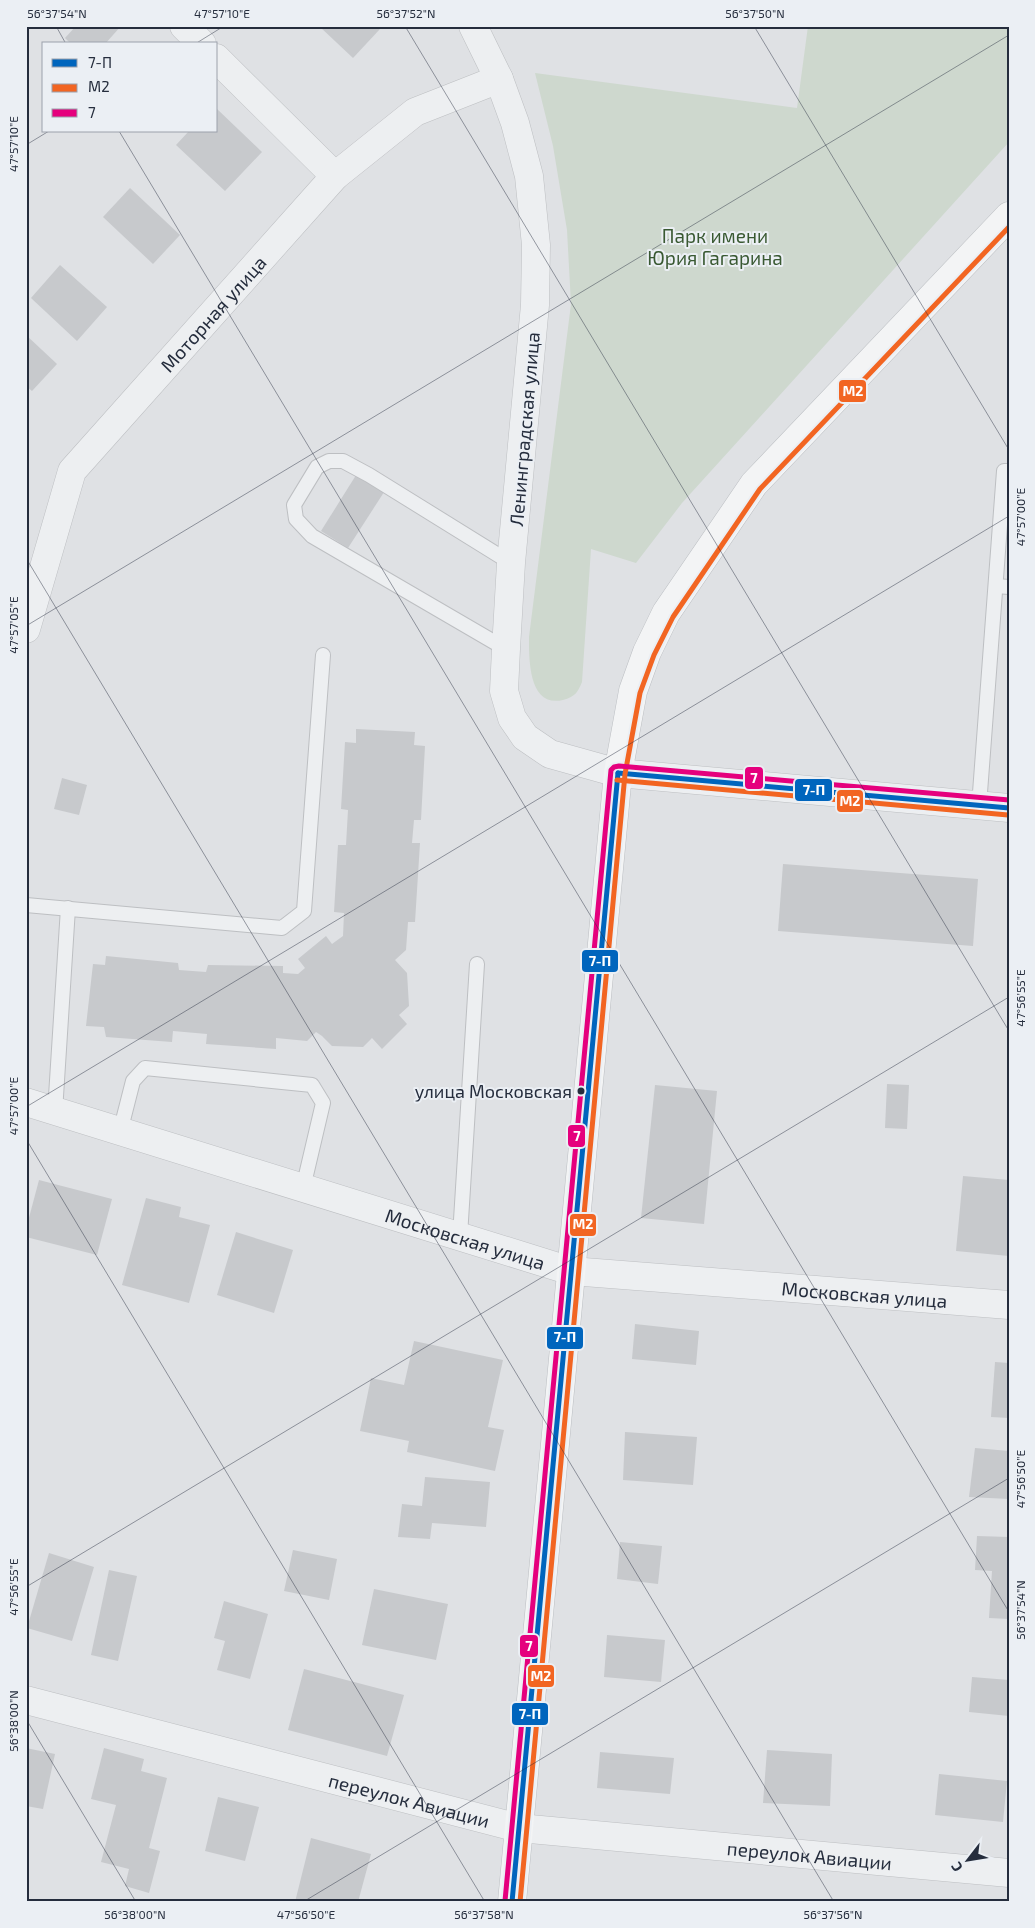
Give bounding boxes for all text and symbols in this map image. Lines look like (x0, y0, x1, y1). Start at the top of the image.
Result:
text: 56°37'54"N (27, 6, 87, 20)
text: 47°57'10"E (194, 6, 250, 20)
text: 56°37'52"N (377, 6, 435, 20)
text: 56°37'50"N (725, 6, 785, 20)
legend (42, 42, 218, 132)
text: 7-П (88, 53, 112, 71)
text: М2 (88, 77, 110, 95)
text: 7 (88, 103, 96, 121)
text: 47°57'10"E (6, 116, 20, 172)
park label: Парк имени Юрия Гагарина (647, 224, 783, 269)
street label: Моторная улица (155, 250, 270, 376)
street label: Ленинградская улица (504, 331, 545, 527)
line badge: М2 (838, 379, 867, 403)
text: М2 (843, 382, 864, 399)
text: 47°57'00"E (1013, 488, 1027, 546)
text: 47°57'05"E (6, 596, 20, 654)
line badge: 7 (744, 766, 764, 790)
text: 7 (750, 769, 758, 786)
line badge: 7-П (794, 778, 833, 802)
text: 7-П (803, 781, 825, 798)
line badge: М2 (836, 789, 864, 813)
text: М2 (840, 792, 861, 809)
line badge: 7-П (581, 949, 619, 973)
text: 7-П (589, 952, 611, 969)
text: 47°56'55"E (1013, 969, 1027, 1027)
text: 47°57'00"E (6, 1077, 20, 1135)
place label: улица Московская (415, 1080, 572, 1102)
marker: улица Московская (576, 1086, 586, 1096)
line badge: 7 (567, 1124, 586, 1148)
text: 7 (573, 1127, 581, 1144)
street label: Московская улица (383, 1203, 548, 1274)
line badge: М2 (569, 1213, 597, 1237)
text: М2 (573, 1215, 594, 1232)
street label: Московская улица (781, 1276, 948, 1312)
line badge: 7-П (546, 1326, 584, 1350)
text: 7-П (554, 1328, 576, 1345)
text: 47°56'50"E (1013, 1450, 1027, 1508)
text: 47°56'55"E (6, 1558, 20, 1616)
text: 56°37'54"N (1013, 1580, 1027, 1640)
line badge: 7 (519, 1634, 539, 1658)
text: 7 (525, 1637, 533, 1654)
line badge: М2 (527, 1664, 555, 1688)
text: М2 (531, 1667, 552, 1684)
text: 56°38'00"N (6, 1690, 20, 1752)
line badge: 7-П (511, 1702, 549, 1726)
text: 7-П (519, 1705, 541, 1722)
street label: переулок Авиации (326, 1768, 492, 1831)
street label: переулок Авиации (726, 1836, 893, 1874)
north arrow (942, 1836, 992, 1886)
text: С (947, 1859, 966, 1875)
text: 56°38'00"N (104, 1907, 166, 1921)
text: 47°56'50"E (277, 1907, 335, 1921)
text: 56°37'58"N (454, 1907, 514, 1921)
text: 56°37'56"N (804, 1907, 862, 1921)

